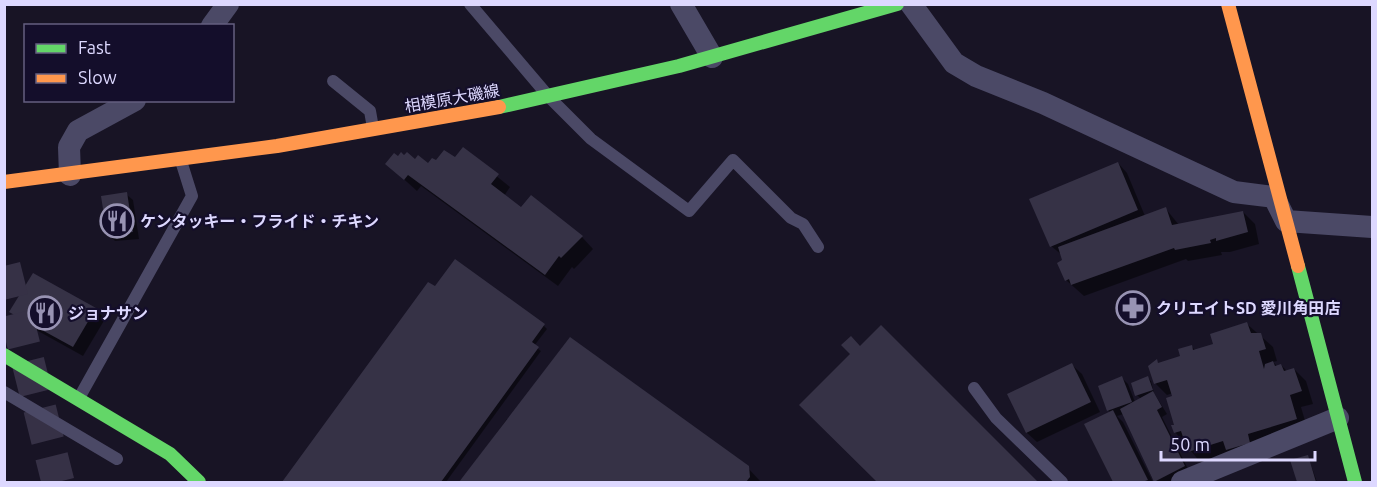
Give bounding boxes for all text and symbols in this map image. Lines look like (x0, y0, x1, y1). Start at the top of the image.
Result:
legend (24, 24, 234, 102)
text: Fast (78, 37, 111, 57)
text: Slow (78, 67, 117, 87)
street label: 相模原大磯線 (403, 81, 501, 115)
restaurant icon: ケンタッキー・フライド・チキン (99, 203, 135, 239)
place label: ケンタッキー・フライド・チキン (140, 212, 379, 230)
pharmacy icon: クリエイトSD 愛川角田店 (1115, 290, 1151, 326)
restaurant icon: ジョナサン (27, 295, 63, 331)
place label: クリエイトSD 愛川角田店 (1156, 299, 1341, 317)
place label: ジョナサン (68, 304, 148, 322)
scale bar (1161, 424, 1316, 462)
text: 50 m (1170, 434, 1210, 454)

